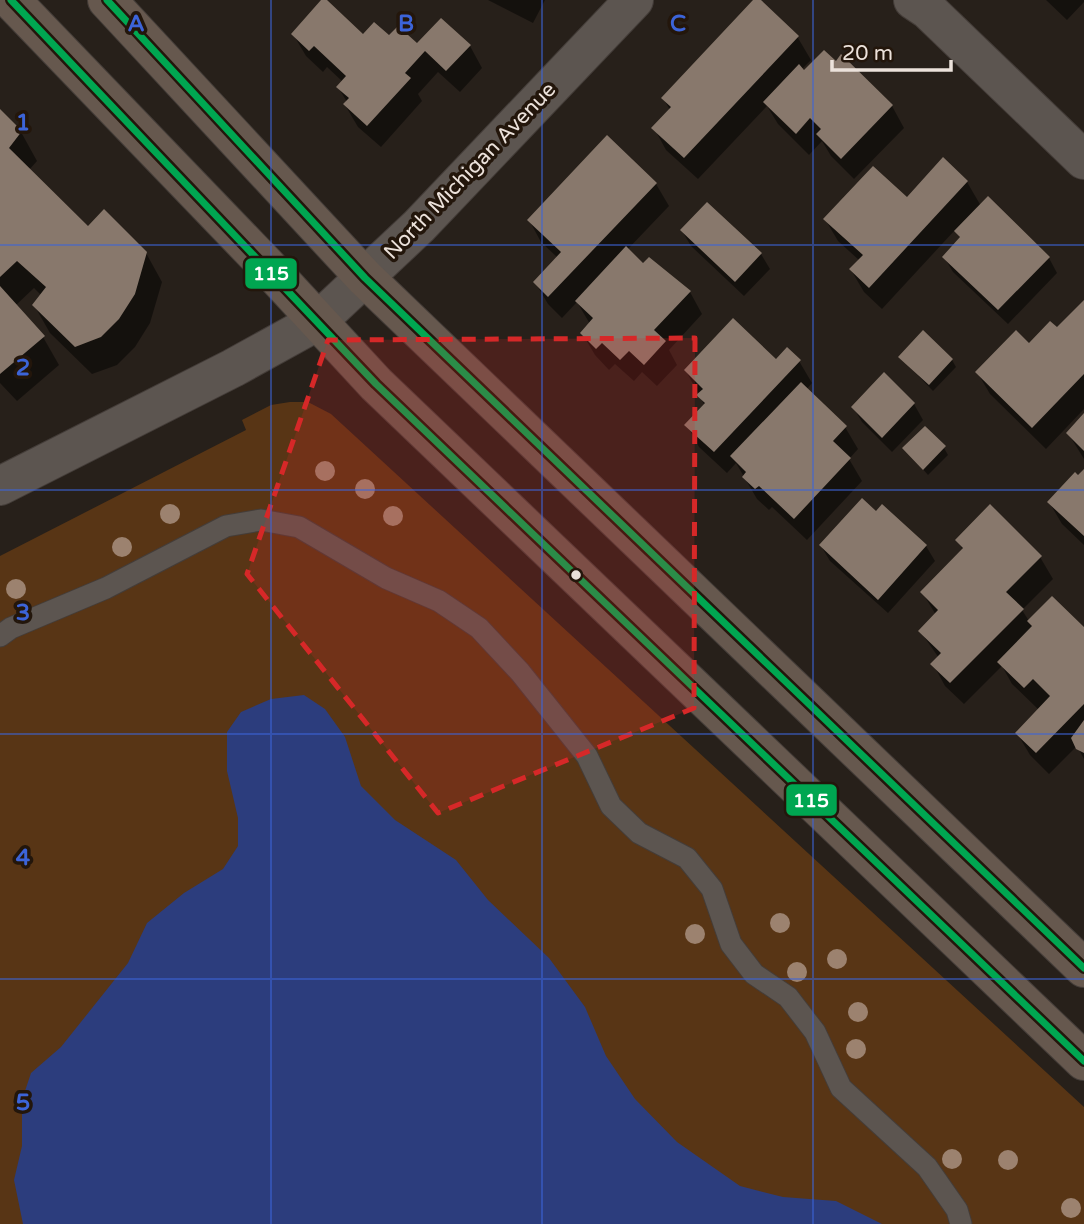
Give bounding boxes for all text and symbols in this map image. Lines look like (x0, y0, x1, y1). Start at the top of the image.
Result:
text: A (127, 10, 145, 38)
text: B (398, 10, 414, 38)
text: C (670, 10, 686, 38)
scale bar (832, 28, 951, 72)
text: 20 m (842, 41, 893, 66)
street label: North Michigan Avenue (379, 77, 561, 265)
text: 1 (16, 109, 30, 137)
line badge: 115 (244, 257, 298, 290)
text: 115 (253, 263, 289, 285)
text: 2 (16, 354, 30, 382)
unlabelled marker (569, 568, 583, 582)
text: 3 (16, 599, 30, 627)
line badge: 115 (785, 783, 838, 817)
text: 115 (793, 790, 829, 812)
text: 4 (16, 844, 31, 872)
text: 5 (16, 1089, 30, 1117)

